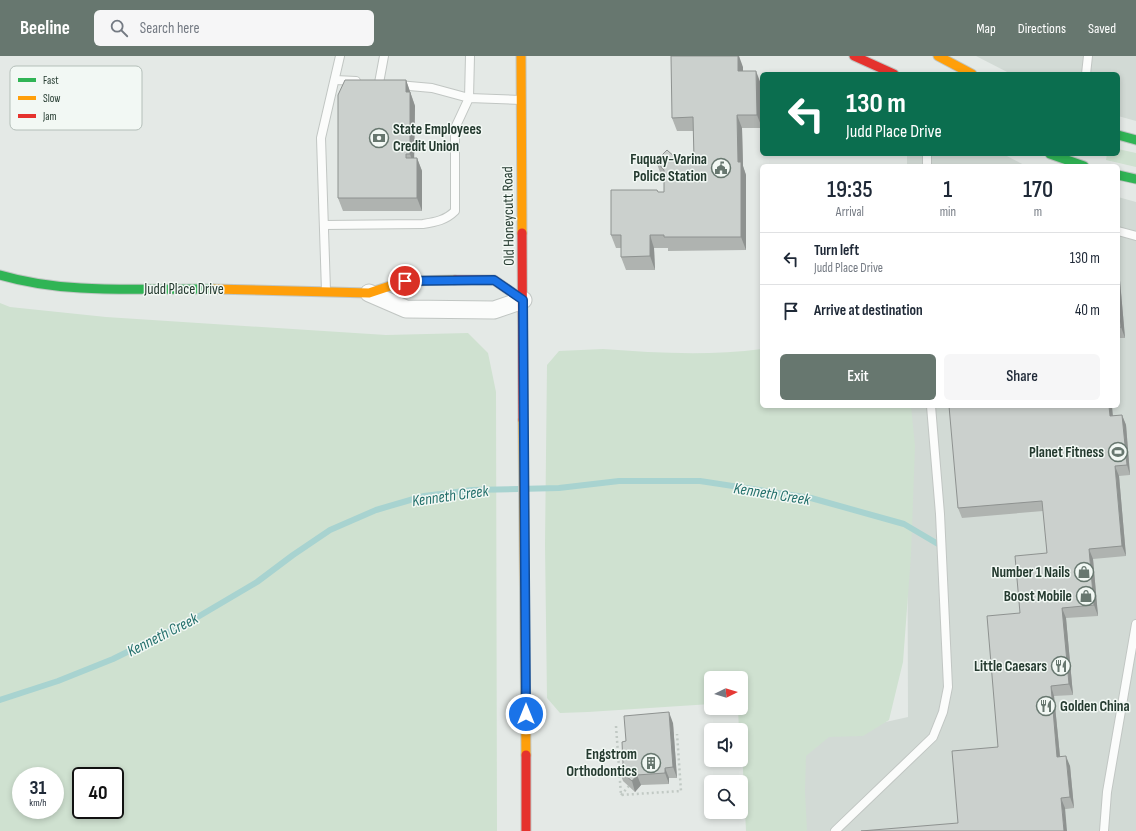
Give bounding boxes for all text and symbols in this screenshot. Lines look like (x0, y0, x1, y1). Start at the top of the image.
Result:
search box (94, 10, 374, 46)
text: Beeline (20, 17, 70, 40)
icon: search (108, 17, 130, 39)
text: Search here (140, 19, 199, 38)
text: Map (976, 20, 996, 37)
text: Directions (1018, 20, 1066, 37)
text: Saved (1088, 20, 1116, 37)
legend (10, 66, 142, 130)
text: Fast (43, 74, 59, 87)
text: 130 m (846, 87, 906, 120)
icon: left (780, 88, 832, 140)
text: Slow (43, 92, 60, 105)
text: Jam (42, 110, 57, 123)
place label: State Employees Credit Union (393, 120, 482, 156)
text: Judd Place Drive (846, 121, 942, 142)
bank icon: State Employees Credit Union (368, 127, 390, 149)
place label: Fuquay-Varina Police Station (630, 150, 707, 186)
public building icon: Fuquay-Varina Police Station (710, 157, 732, 179)
street label: Old Honeycutt Road (498, 166, 519, 266)
text: 19:35 (827, 175, 873, 204)
text: 1 (943, 175, 952, 204)
text: 170 (1023, 175, 1053, 204)
text: Arrival (836, 204, 864, 220)
text: min (940, 204, 956, 220)
text: m (1034, 204, 1042, 220)
text: Turn left (814, 241, 859, 260)
icon: left (780, 248, 802, 270)
text: 130 m (1070, 249, 1100, 268)
text: Judd Place Drive (814, 260, 883, 276)
pin (388, 264, 422, 298)
icon: arrive (394, 270, 416, 292)
street label: Judd Place Drive (143, 280, 224, 299)
icon: arrive (780, 300, 802, 322)
text: Arrive at destination (814, 301, 923, 320)
text: 40 m (1075, 301, 1100, 320)
button: Exit (780, 354, 936, 400)
button: Share (944, 354, 1100, 400)
sports icon: Planet Fitness (1107, 441, 1129, 463)
place label: Planet Fitness (1029, 443, 1104, 462)
water label: Kenneth Creek (732, 479, 812, 510)
water label: Kenneth Creek (411, 482, 491, 511)
shop icon: Number 1 Nails (1073, 561, 1095, 583)
place label: Number 1 Nails (991, 563, 1070, 582)
shop icon: Boost Mobile (1075, 585, 1097, 607)
place label: Boost Mobile (1004, 587, 1072, 606)
water label: Kenneth Creek (124, 609, 202, 661)
restaurant icon: Little Caesars (1050, 655, 1072, 677)
place label: Little Caesars (974, 657, 1047, 676)
north arrow (704, 671, 748, 715)
map controls (704, 671, 748, 819)
position arrow (505, 693, 547, 735)
restaurant icon: Golden China (1035, 695, 1057, 717)
place label: Golden China (1060, 697, 1130, 716)
button: sound (704, 723, 748, 767)
place label: Engstrom Orthodontics (566, 745, 637, 781)
building icon: Engstrom Orthodontics (640, 752, 662, 774)
speed limit sign: 40 (72, 767, 124, 819)
button: search (704, 775, 748, 819)
text: 31 (30, 776, 46, 800)
text: km/h (29, 797, 47, 809)

